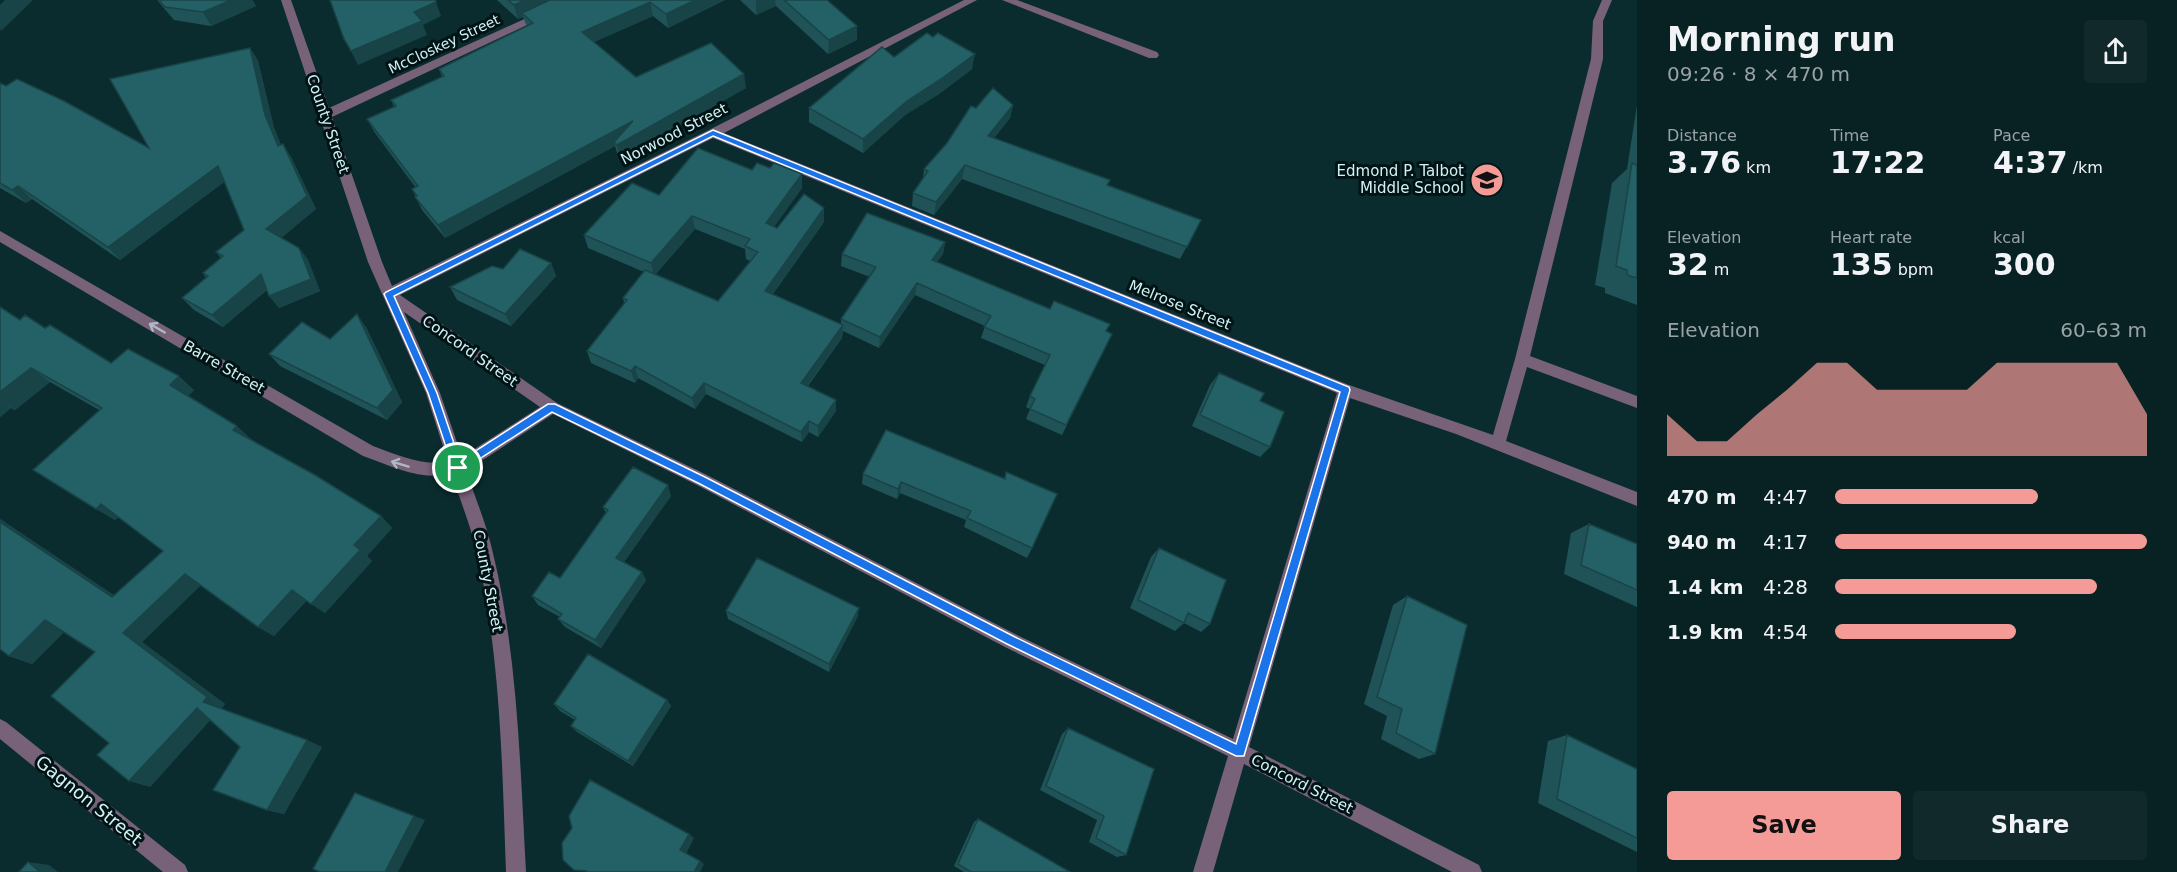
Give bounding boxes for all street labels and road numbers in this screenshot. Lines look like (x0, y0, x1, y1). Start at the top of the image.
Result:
street label: McCloskey Street (386, 11, 503, 77)
street label: County Street (303, 72, 353, 176)
street label: Norwood Street (618, 99, 730, 169)
street label: Melrose Street (1126, 276, 1234, 334)
street label: Concord Street (419, 311, 521, 391)
street label: Barre Street (180, 337, 268, 398)
street label: County Street (469, 528, 507, 634)
street label: Concord Street (1248, 750, 1356, 818)
street label: Gagnon Street (32, 751, 146, 849)

